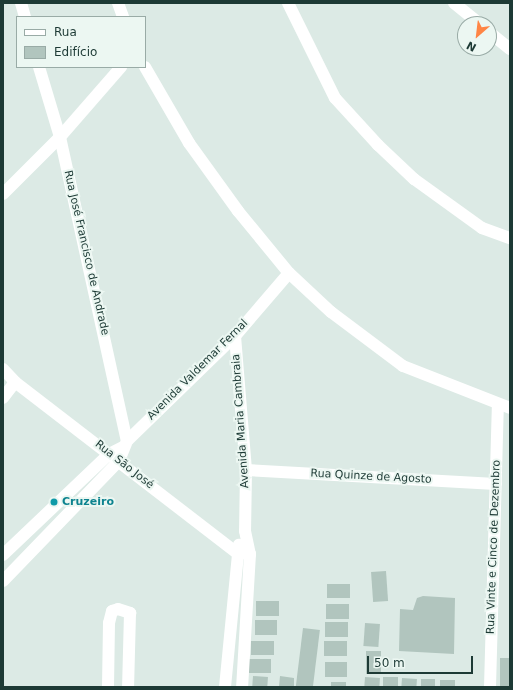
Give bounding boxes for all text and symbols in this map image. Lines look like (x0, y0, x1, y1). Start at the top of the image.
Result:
legend (16, 16, 146, 68)
north arrow (457, 16, 497, 56)
text: Rua (54, 25, 77, 39)
text: N (464, 38, 479, 54)
text: Edifício (54, 45, 97, 59)
street label: Rua José Francisco de Andrade (61, 169, 111, 337)
street label: Avenida Valdemar Fernal (145, 317, 251, 423)
street label: Avenida Maria Cambraia (230, 353, 252, 489)
street label: Rua São José (92, 438, 156, 492)
street label: Rua Vinte e Cinco de Dezembro (484, 460, 504, 634)
street label: Rua Quinze de Agosto (310, 467, 432, 487)
place label: Cruzeiro (62, 495, 114, 509)
marker: Cruzeiro (49, 497, 59, 507)
scale bar (369, 648, 475, 674)
text: 50 m (374, 656, 405, 670)

